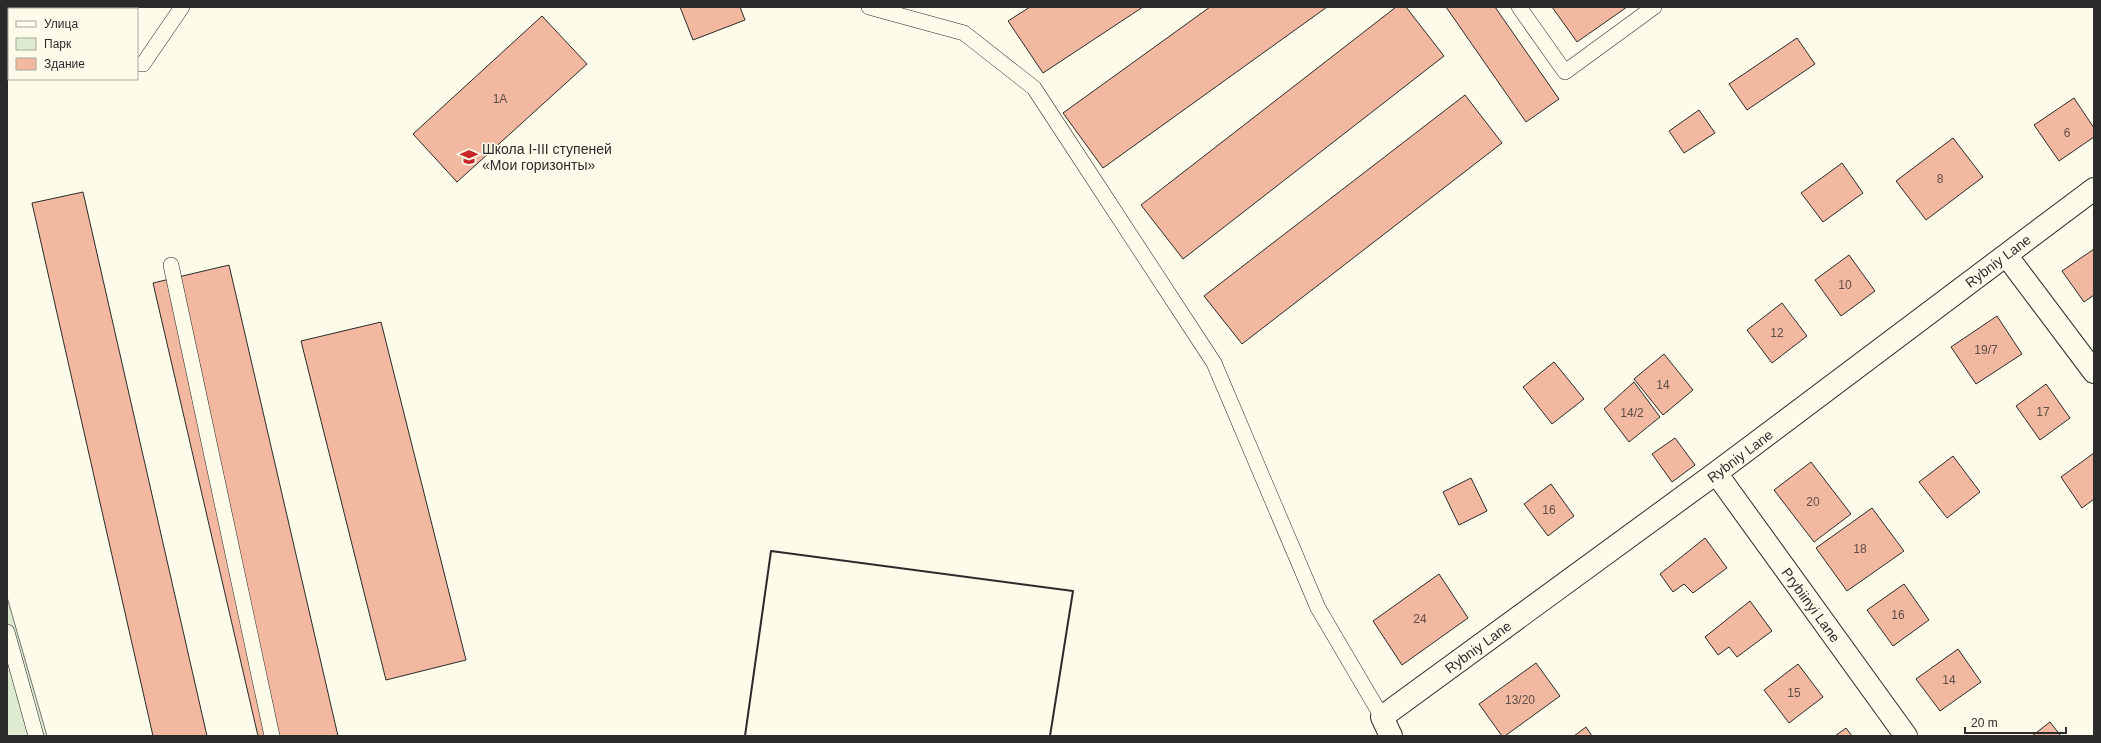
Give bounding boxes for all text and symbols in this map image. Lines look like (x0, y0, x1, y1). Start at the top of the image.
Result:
legend (8, 8, 138, 80)
text: Улица (44, 17, 78, 31)
text: Парк (44, 37, 72, 51)
text: Здание (44, 57, 85, 71)
house number: 1А (493, 92, 507, 106)
house number: 6 (2064, 126, 2071, 140)
place label: Школа I-III ступеней «Мои горизонты» (482, 141, 612, 173)
school or university icon: Школа I-III ступеней «Мои горизонты» (459, 147, 479, 167)
house number: 8 (1937, 172, 1944, 186)
street label: Rybniy Lane (1962, 231, 2034, 291)
house number: 10 (1838, 278, 1852, 292)
house number: 12 (1770, 326, 1784, 340)
house number: 19/7 (1974, 343, 1998, 357)
house number: 14 (1656, 378, 1670, 392)
house number: 17 (2036, 405, 2050, 419)
house number: 14/2 (1620, 406, 1644, 420)
street label: Rybniy Lane (1704, 426, 1776, 486)
house number: 20 (1806, 495, 1820, 509)
house number: 16 (1542, 503, 1556, 517)
house number: 18 (1853, 542, 1867, 556)
street label: Prybiinyi Lane (1779, 565, 1843, 645)
house number: 16 (1891, 608, 1905, 622)
house number: 24 (1413, 612, 1427, 626)
street label: Rybniy Lane (1442, 618, 1514, 676)
house number: 14 (1942, 673, 1956, 687)
house number: 15 (1787, 686, 1801, 700)
house number: 13/20 (1505, 693, 1535, 707)
scale bar (1965, 709, 2066, 735)
text: 20 m (1971, 716, 1998, 730)

